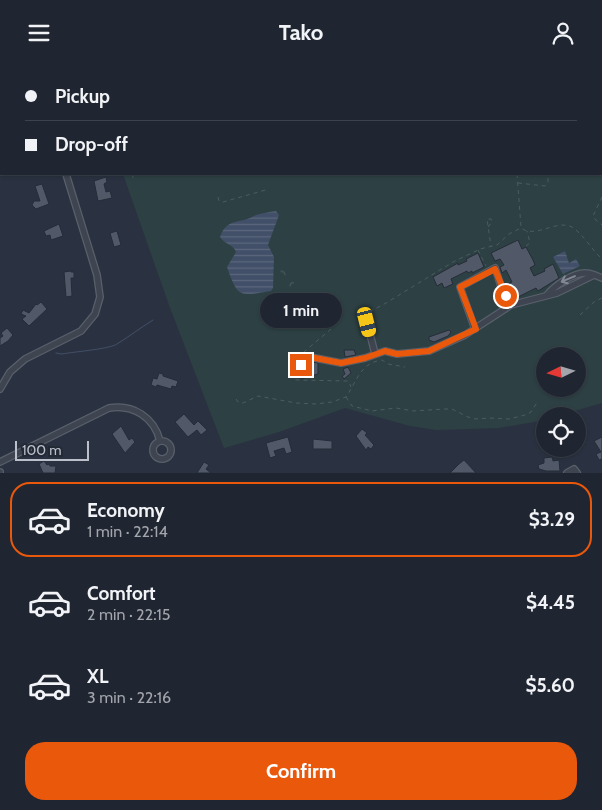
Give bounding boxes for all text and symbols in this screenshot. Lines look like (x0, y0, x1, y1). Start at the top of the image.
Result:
icon: menu (25, 19, 53, 47)
text: Tako (279, 19, 323, 46)
icon: person (549, 19, 577, 47)
text: Pickup (55, 85, 110, 108)
text: Drop-off (55, 133, 128, 156)
one-way arrow (561, 275, 576, 285)
route start (495, 285, 517, 307)
callout: 1 min (260, 293, 342, 327)
text: 1 min (283, 301, 319, 320)
car (356, 306, 377, 338)
north arrow (536, 347, 586, 397)
map controls (536, 347, 586, 457)
route end (290, 354, 312, 376)
button: locate (536, 407, 586, 457)
scale bar (15, 437, 89, 461)
text: 100 m (22, 441, 62, 459)
icon: car (27, 497, 72, 542)
text: Economy (87, 499, 165, 522)
text: $3.29 (529, 508, 575, 531)
text: 1 min · 22:14 (87, 522, 168, 541)
icon: car (27, 580, 72, 625)
text: Comfort (87, 582, 156, 605)
text: $4.45 (526, 591, 575, 614)
text: 2 min · 22:15 (87, 605, 170, 624)
icon: car (27, 663, 72, 708)
text: XL (87, 665, 108, 688)
text: $5.60 (525, 674, 575, 697)
text: 3 min · 22:16 (87, 688, 171, 707)
button: Confirm (25, 742, 577, 800)

